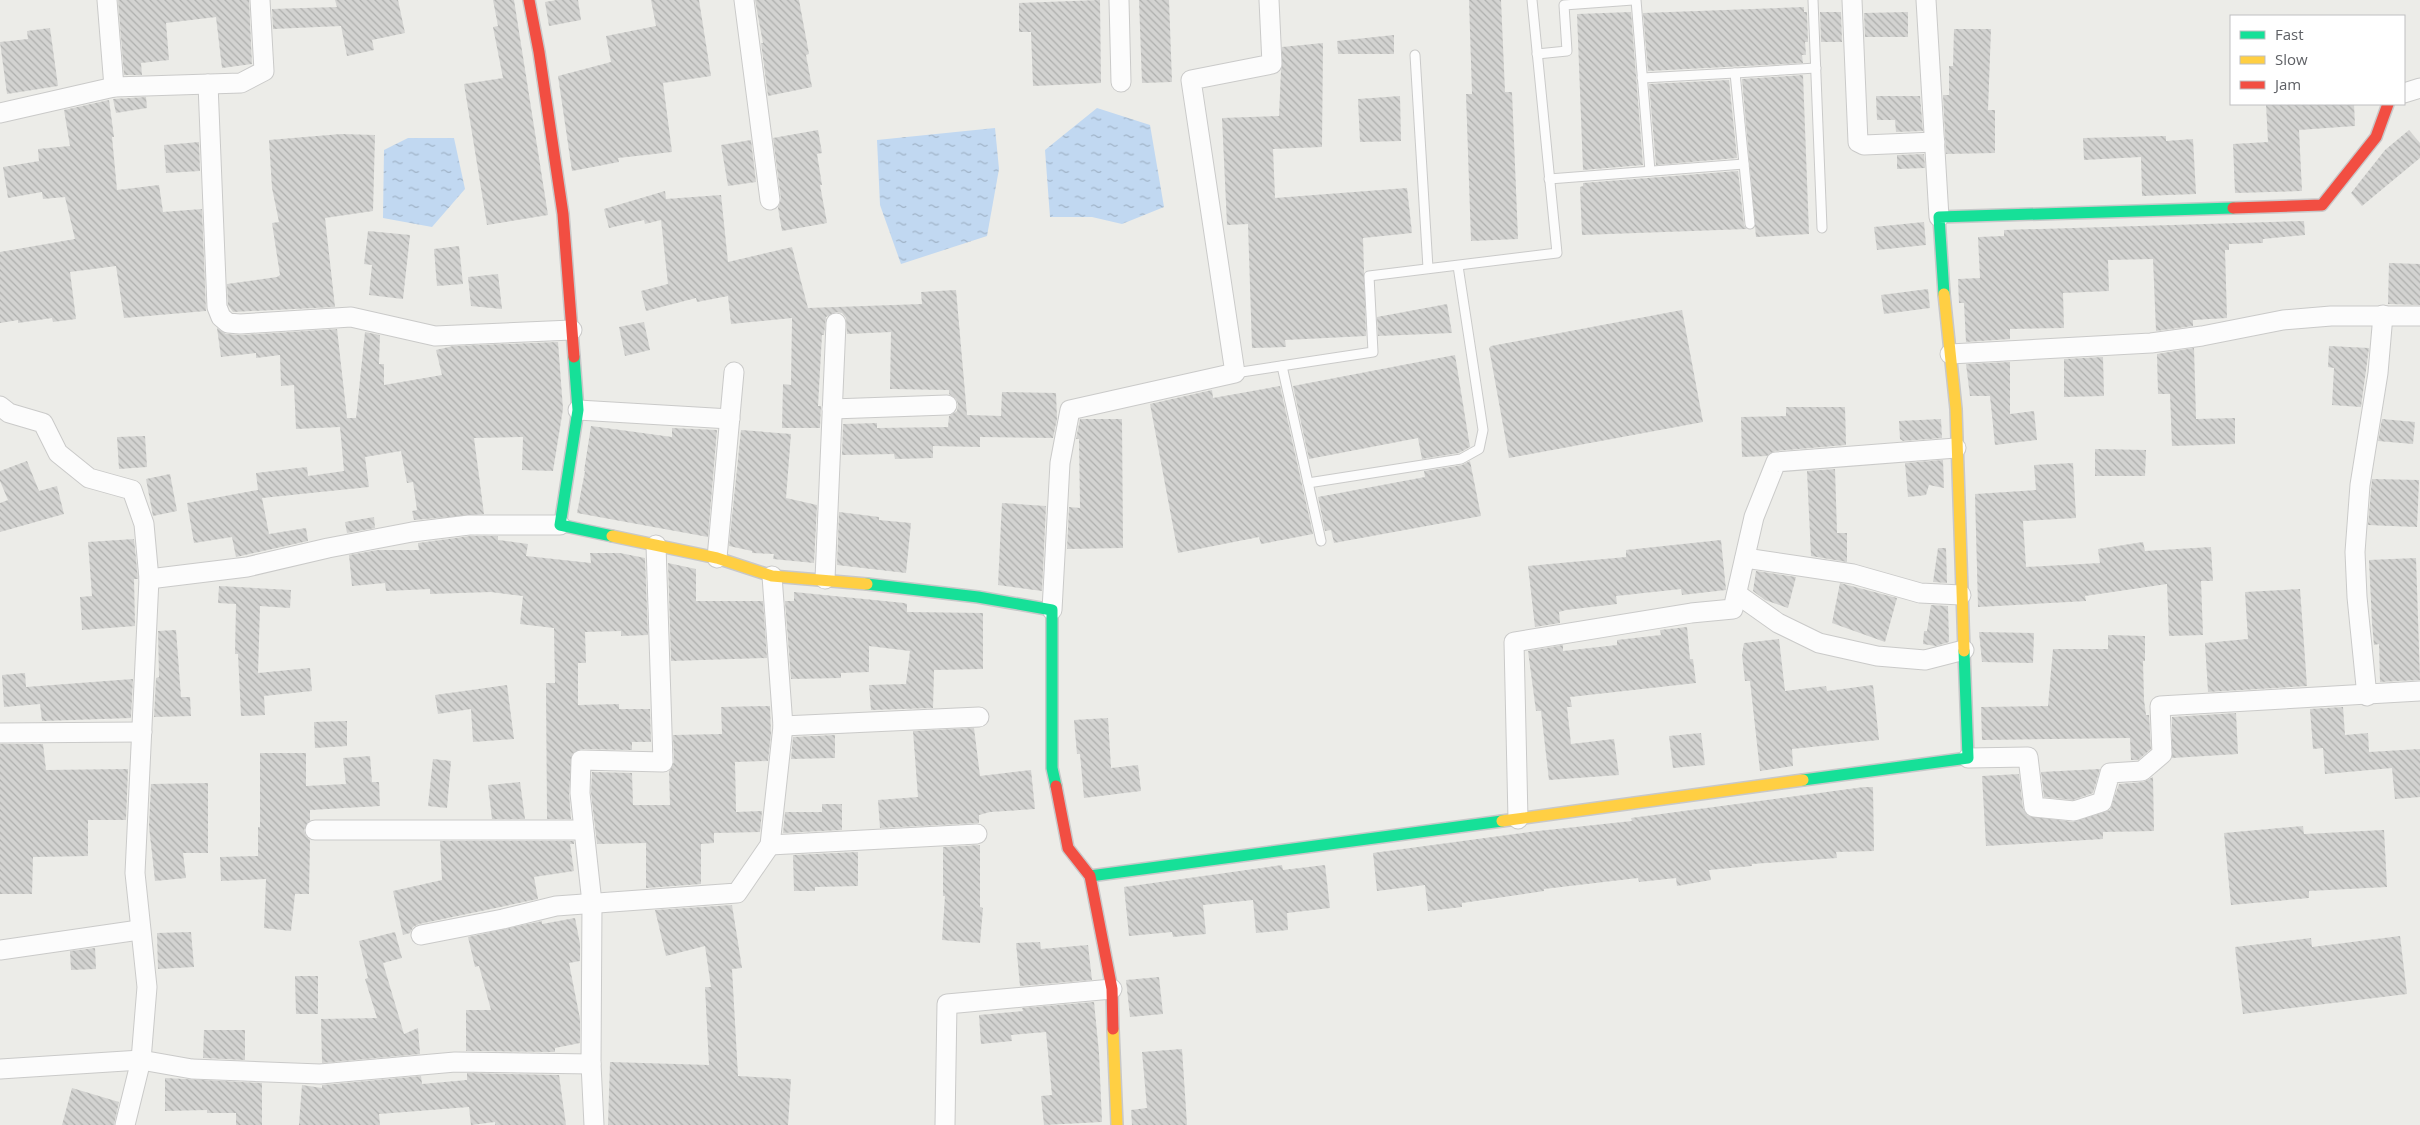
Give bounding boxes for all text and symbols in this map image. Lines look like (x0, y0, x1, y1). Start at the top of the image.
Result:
legend (2230, 15, 2405, 105)
text: Fast (2275, 24, 2304, 44)
text: Slow (2275, 49, 2308, 69)
text: Jam (2273, 74, 2301, 94)

